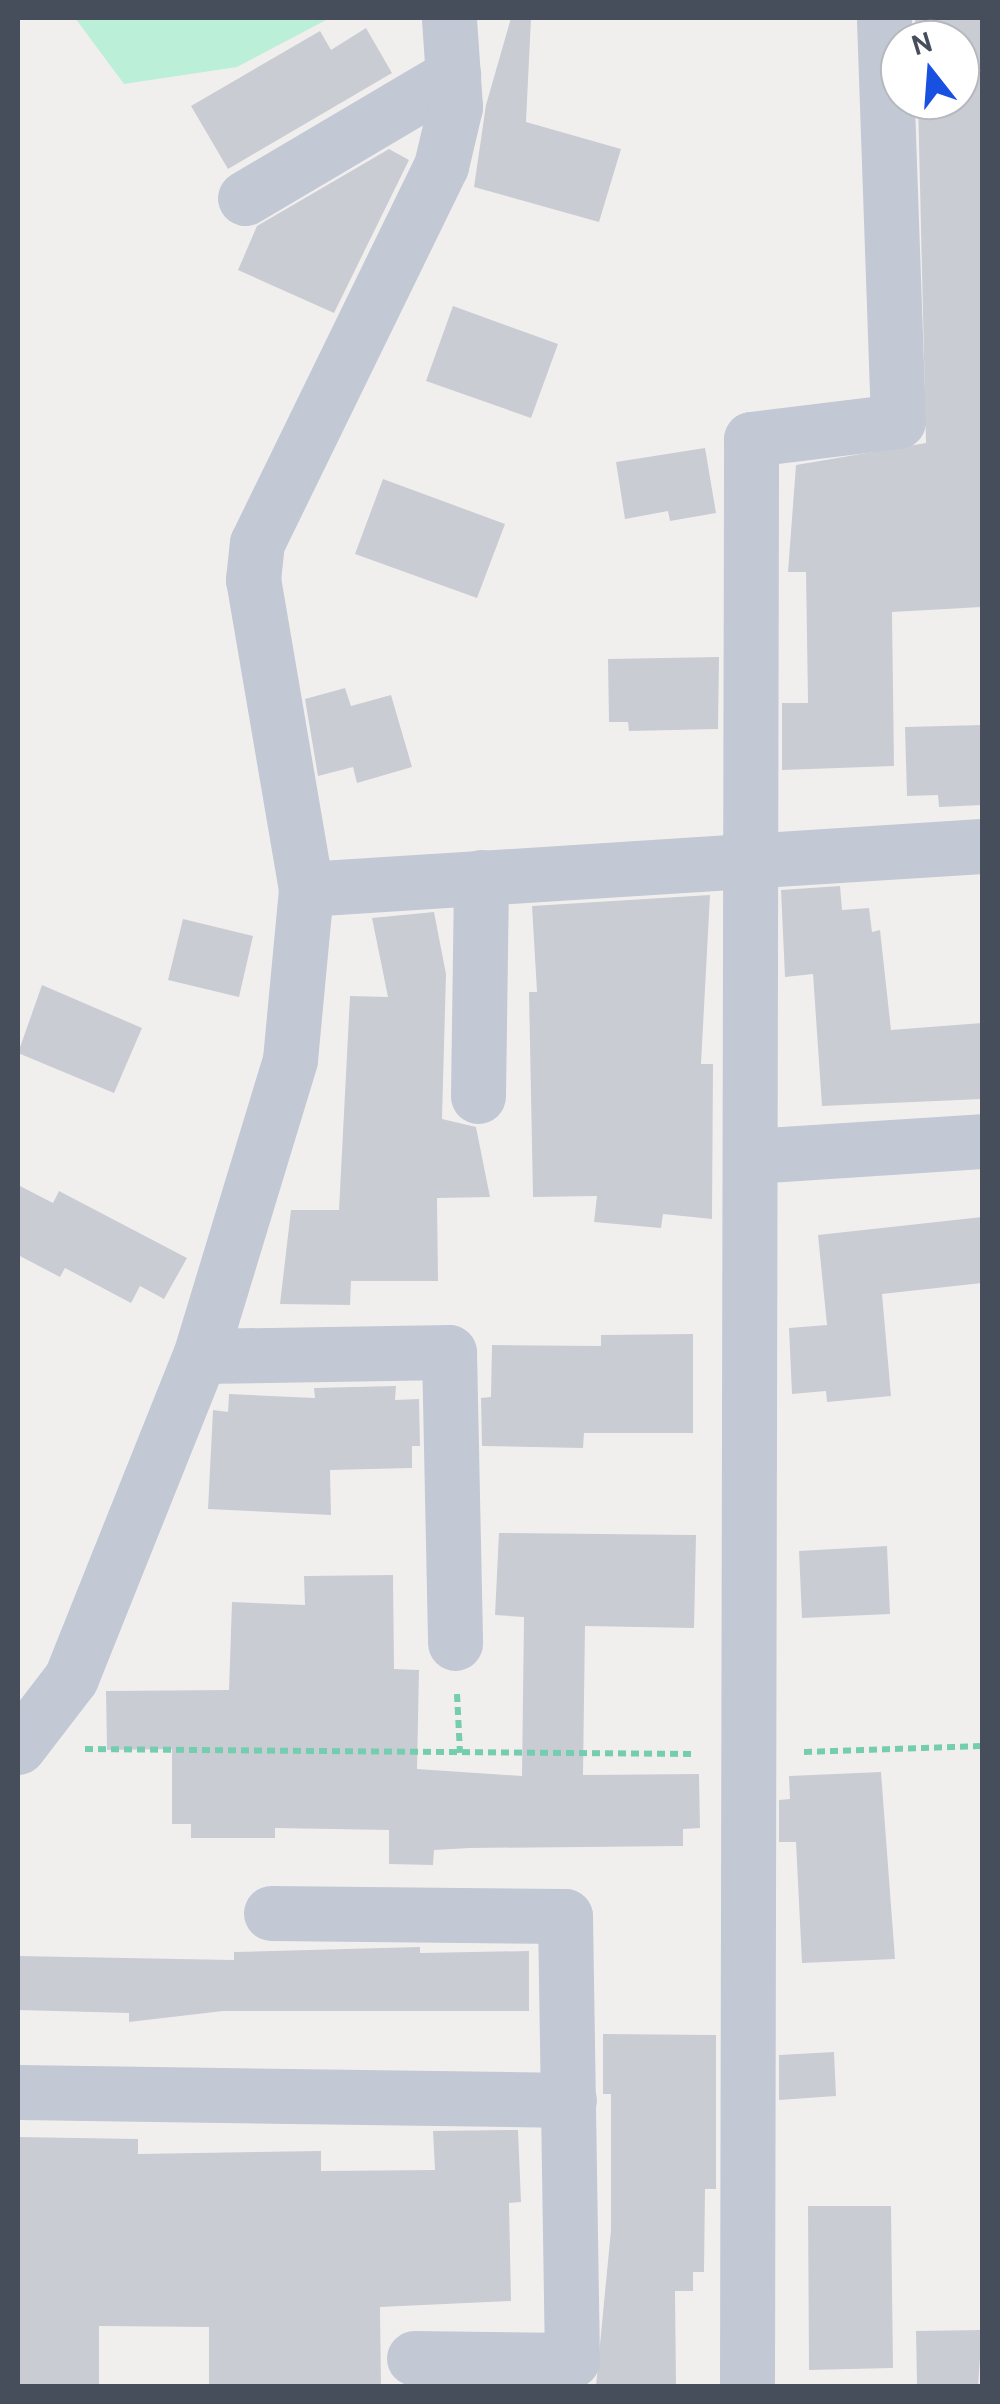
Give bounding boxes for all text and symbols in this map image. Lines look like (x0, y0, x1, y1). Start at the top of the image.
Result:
north arrow (880, 20, 980, 120)
text: N (907, 24, 936, 62)

